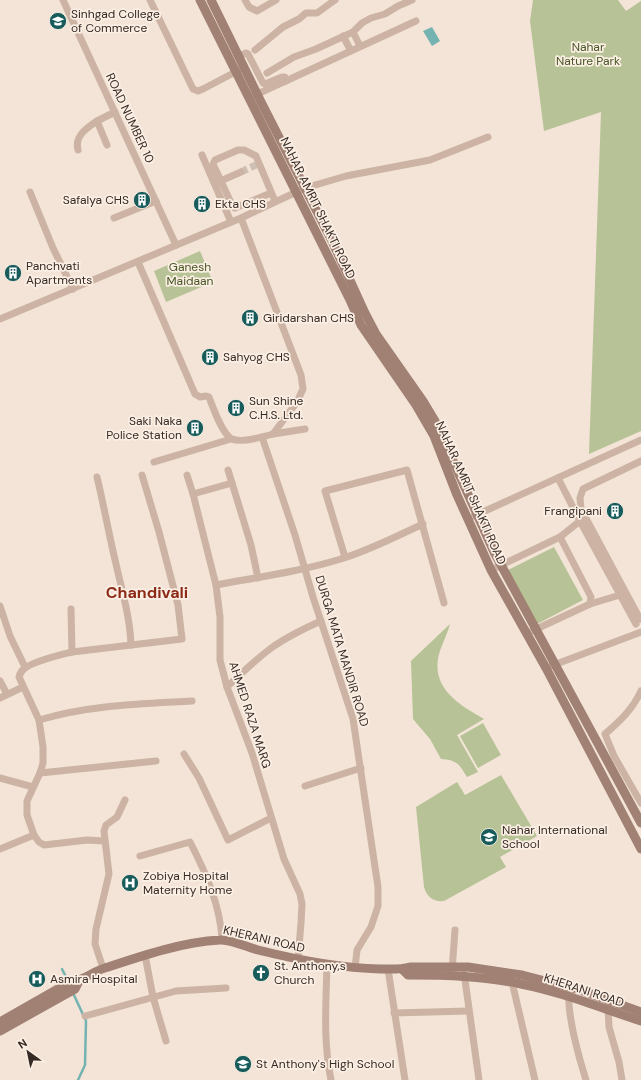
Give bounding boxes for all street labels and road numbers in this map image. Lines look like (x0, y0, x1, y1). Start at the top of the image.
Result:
street label: ROAD NUMBER 10 (102, 70, 158, 166)
street label: NAHAR AMRIT SHAKTI ROAD (277, 135, 359, 281)
street label: NAHAR AMRIT SHAKTI ROAD (432, 419, 510, 567)
street label: DURGA MATA MANDIR ROAD (311, 573, 373, 729)
street label: AHMED RAZA MARG (225, 660, 275, 770)
street label: KHERANI ROAD (222, 922, 306, 956)
street label: KHERANI ROAD (542, 970, 626, 1010)

